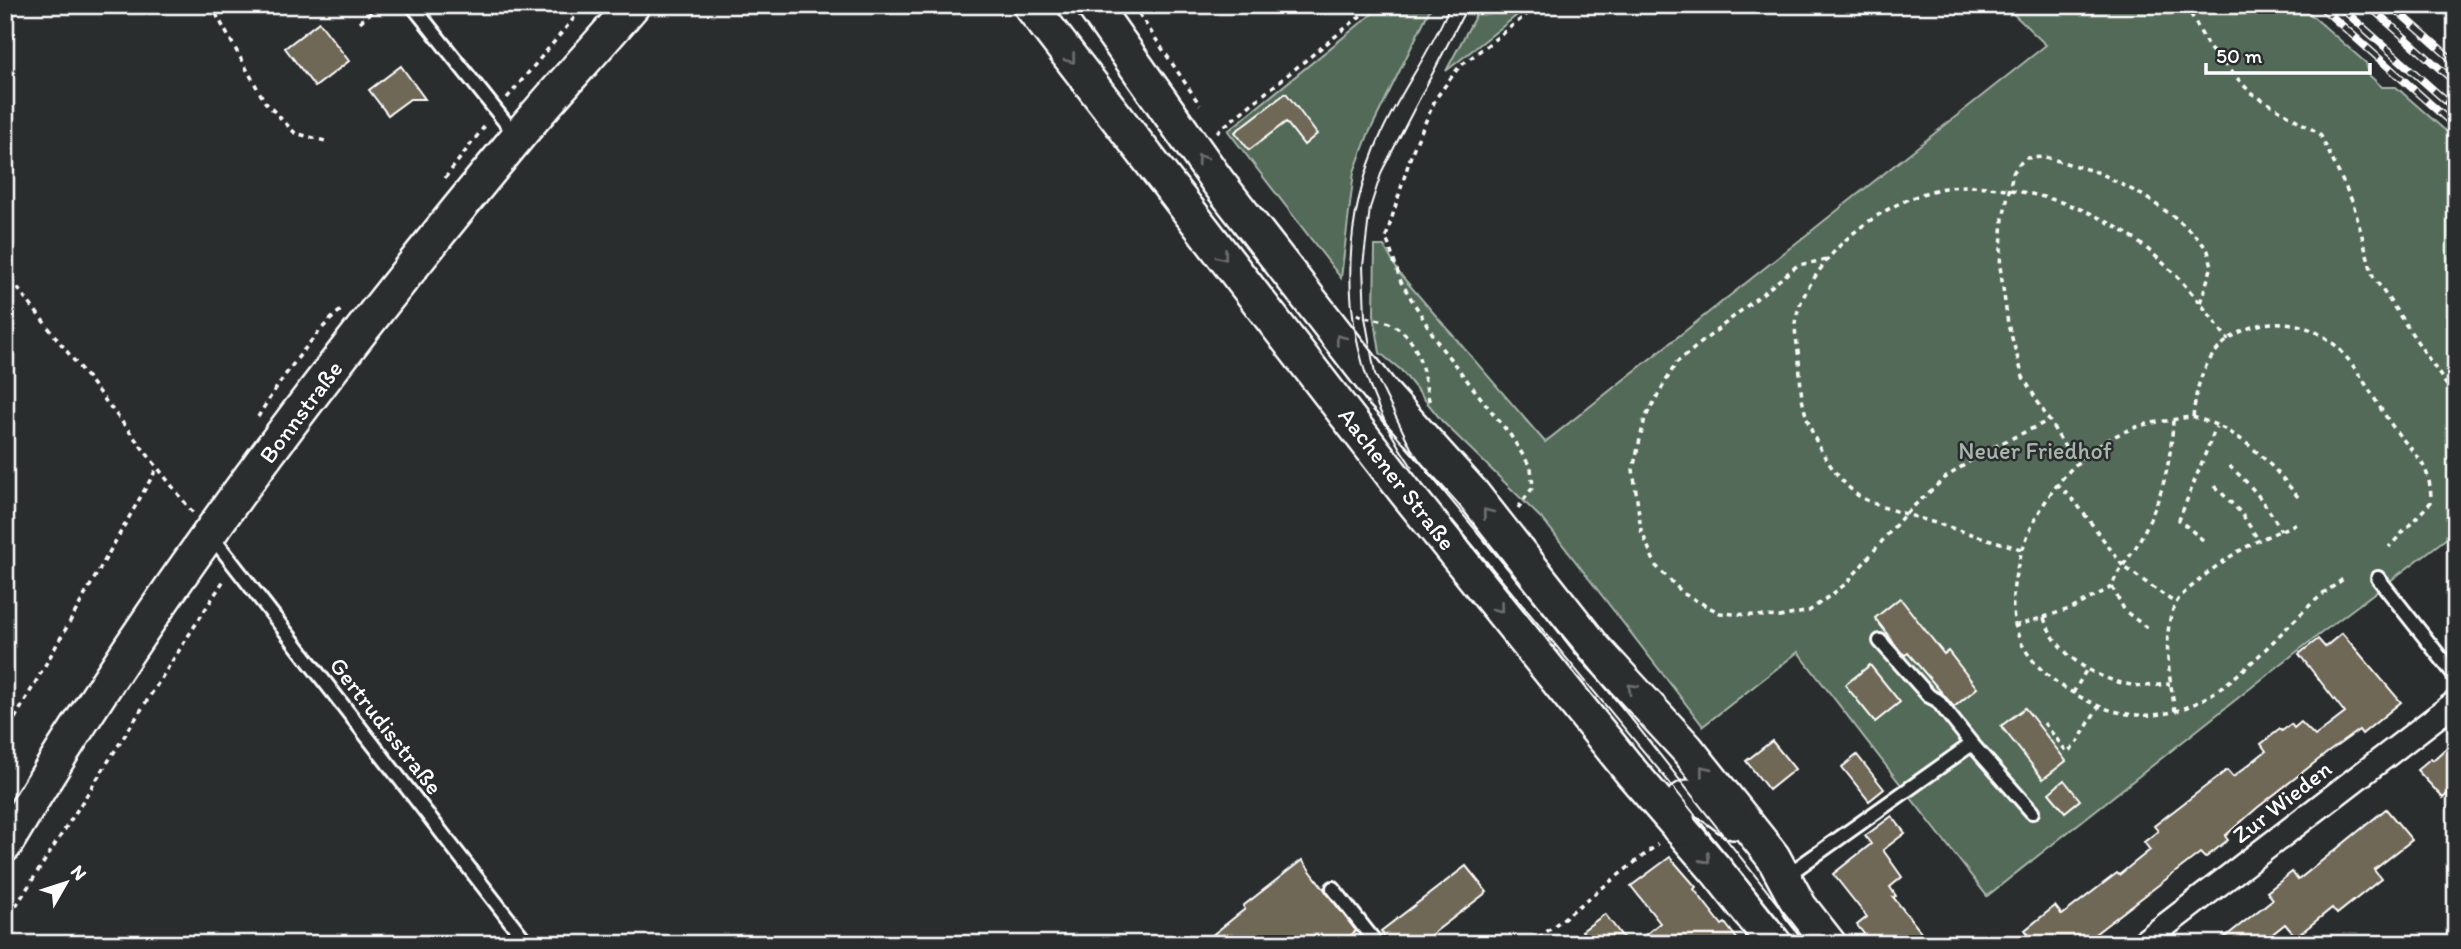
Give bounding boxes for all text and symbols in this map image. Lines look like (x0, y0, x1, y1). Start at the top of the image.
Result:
scale bar (2206, 32, 2370, 76)
text: 50 m (2216, 43, 2263, 68)
one-way arrow (1063, 52, 1076, 64)
one-way arrow (1197, 154, 1210, 167)
one-way arrow (1215, 248, 1228, 260)
one-way arrow (1336, 334, 1349, 347)
street label: Bonnstraße (253, 355, 349, 469)
street label: Aachener Straße (1333, 401, 1462, 556)
park label: Neuer Friedhof (1958, 436, 2112, 465)
one-way arrow (1483, 508, 1496, 520)
one-way arrow (1491, 601, 1504, 613)
street label: Gertrudisstraße (324, 651, 449, 800)
one-way arrow (1628, 683, 1641, 696)
street label: Zur Wieden (2226, 754, 2337, 849)
one-way arrow (1699, 765, 1712, 777)
north arrow (32, 848, 102, 918)
one-way arrow (1698, 851, 1711, 864)
text: N (66, 860, 92, 885)

